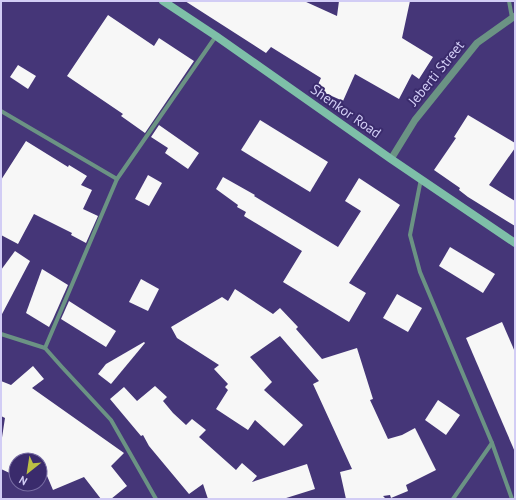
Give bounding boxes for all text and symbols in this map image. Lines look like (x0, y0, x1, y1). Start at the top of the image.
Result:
street label: Jeberti Street (404, 36, 468, 110)
street label: Shenkor Road (307, 80, 385, 142)
north arrow (8, 452, 48, 492)
text: N (16, 473, 30, 489)

